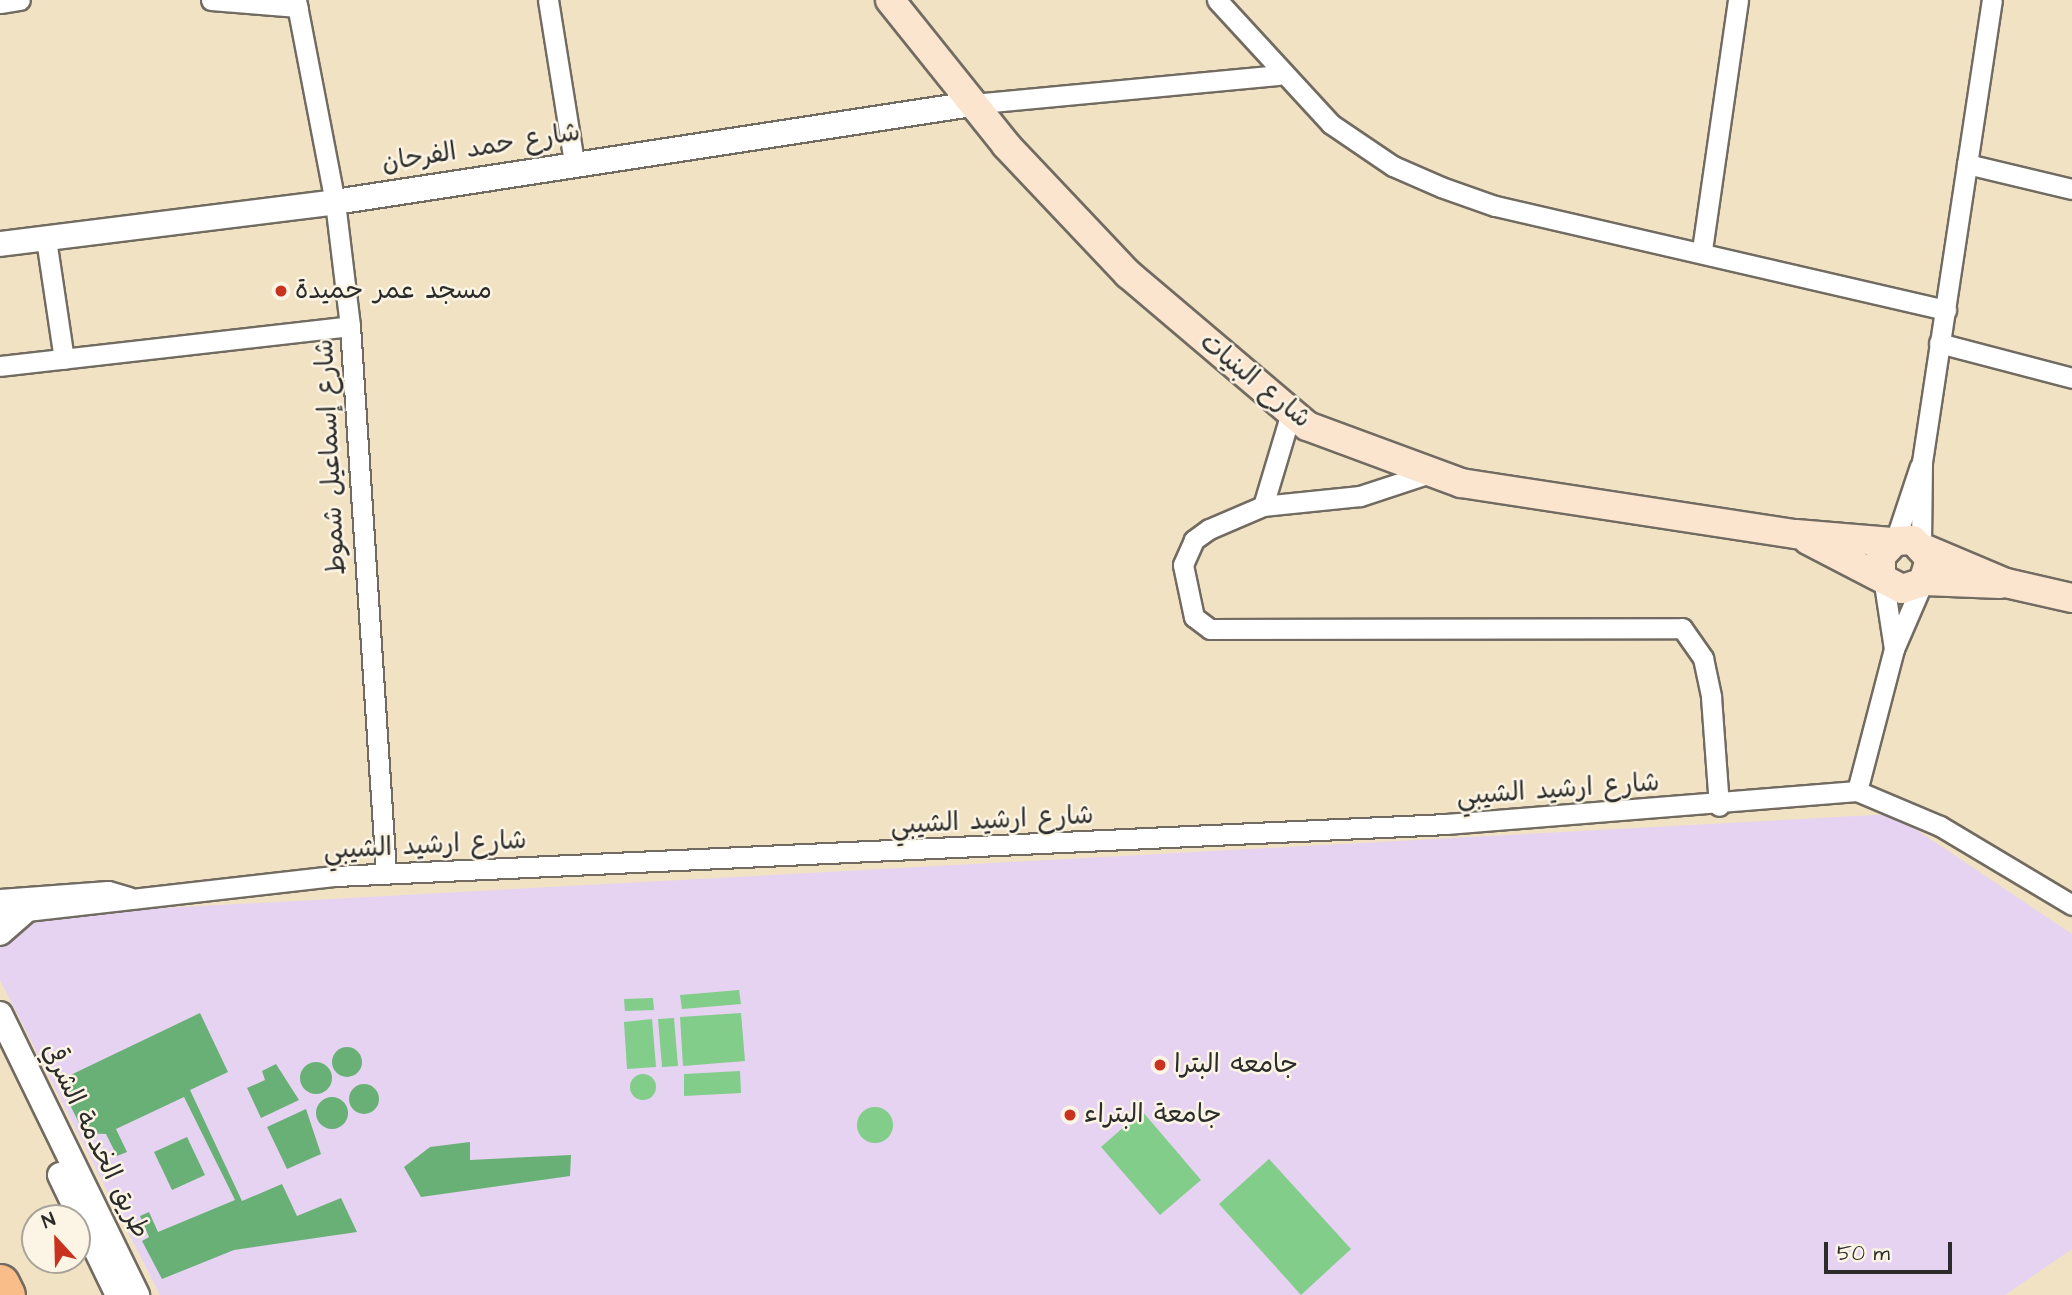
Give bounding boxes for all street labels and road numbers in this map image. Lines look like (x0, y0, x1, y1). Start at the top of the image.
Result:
street label: شارع حمد الفرحان (380, 117, 582, 179)
street label: شارع البنيات (1193, 327, 1317, 435)
street label: شارع إسماعيل شموط (309, 338, 353, 576)
street label: شارع ارشيد الشيبي (1456, 767, 1660, 813)
street label: شارع ارشيد الشيبي (890, 800, 1094, 842)
street label: شارع ارشيد الشيبي (323, 825, 527, 867)
street label: طريق الخدمة الشرقي (34, 1038, 156, 1244)

